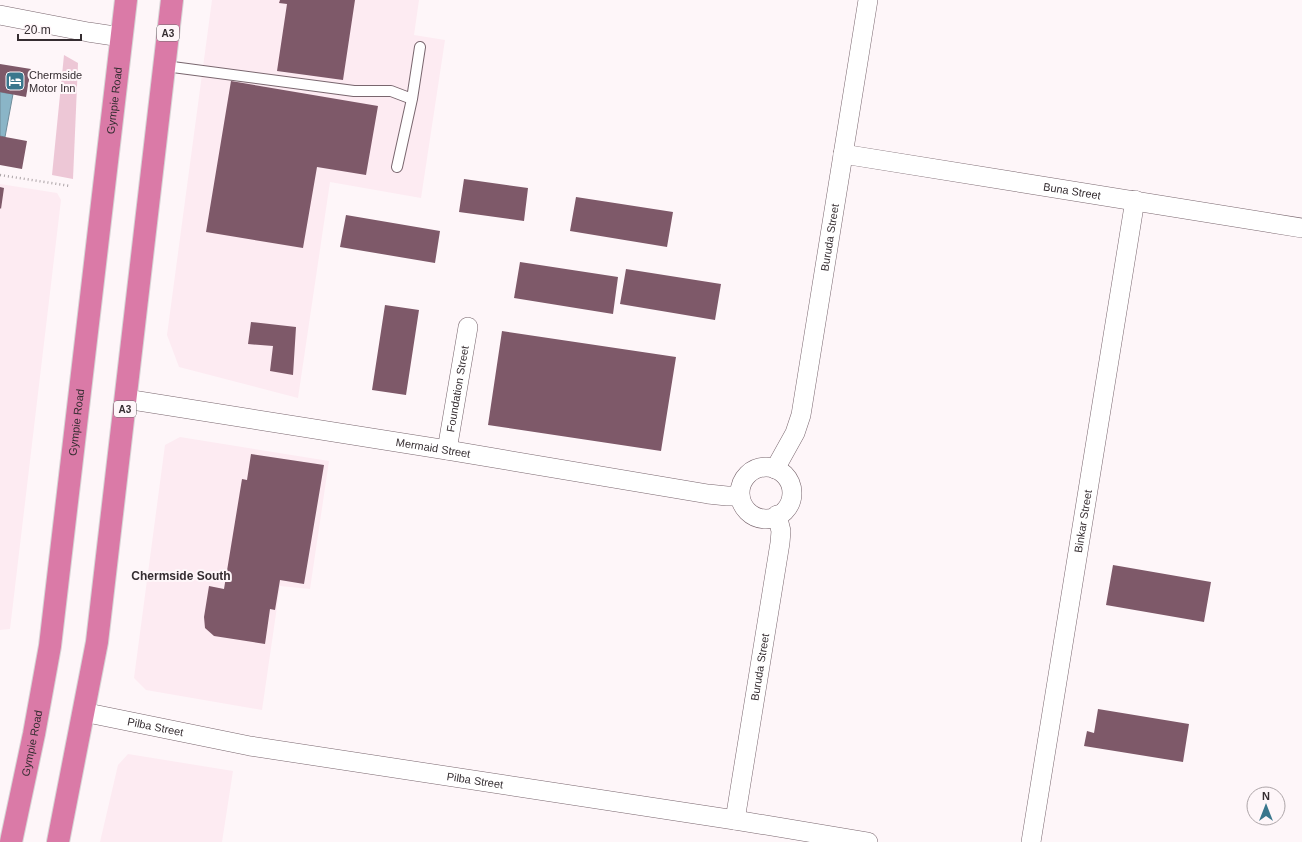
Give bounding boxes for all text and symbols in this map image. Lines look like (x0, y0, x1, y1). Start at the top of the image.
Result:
scale bar (18, 16, 81, 42)
text: 20 m (24, 23, 51, 37)
road number: A3 (157, 25, 179, 41)
street label: Gympie Road (104, 66, 124, 135)
place label: Chermside Motor Inn (29, 69, 82, 94)
hotel icon: Chermside Motor Inn (4, 70, 26, 92)
street label: Buna Street (1042, 180, 1102, 201)
street label: Buruda Street (818, 203, 841, 272)
street label: Foundation Street (444, 345, 471, 433)
street label: Gympie Road (66, 388, 86, 457)
road number: A3 (114, 401, 136, 417)
street label: Mermaid Street (395, 436, 471, 460)
street label: Binkar Street (1072, 489, 1094, 554)
district label: Chermside South (131, 569, 231, 583)
street label: Buruda Street (748, 632, 771, 702)
street label: Gympie Road (19, 709, 44, 777)
street label: Pilba Street (126, 715, 185, 738)
street label: Pilba Street (446, 770, 504, 791)
north arrow (1246, 786, 1286, 826)
text: N (1262, 790, 1270, 802)

